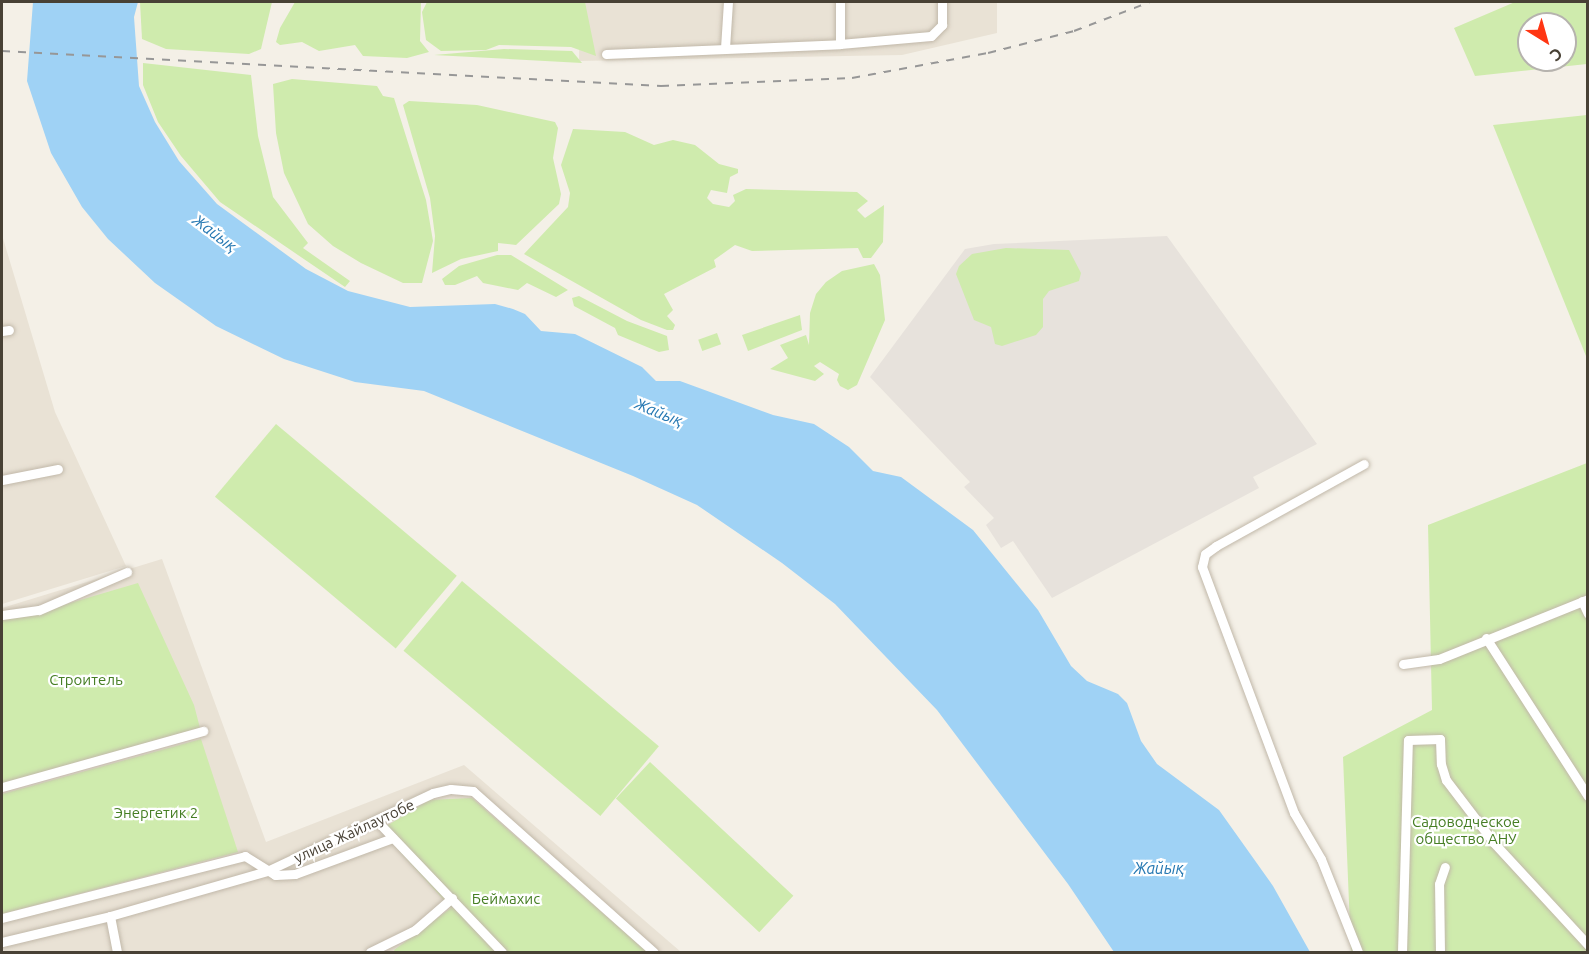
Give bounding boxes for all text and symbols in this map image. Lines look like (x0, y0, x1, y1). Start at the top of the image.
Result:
north arrow (1517, 12, 1577, 72)
text: С (1547, 45, 1566, 65)
water label: Жайық (189, 210, 241, 256)
water label: Жайық (632, 394, 686, 430)
park label: Строитель (49, 671, 123, 689)
street label: улица Жайлаутобе (291, 795, 417, 867)
park label: Энергетик 2 (114, 804, 198, 822)
park label: Садоводческое общество АНУ (1412, 812, 1520, 847)
water label: Жайық (1134, 858, 1184, 878)
park label: Беймахис (472, 890, 540, 908)

